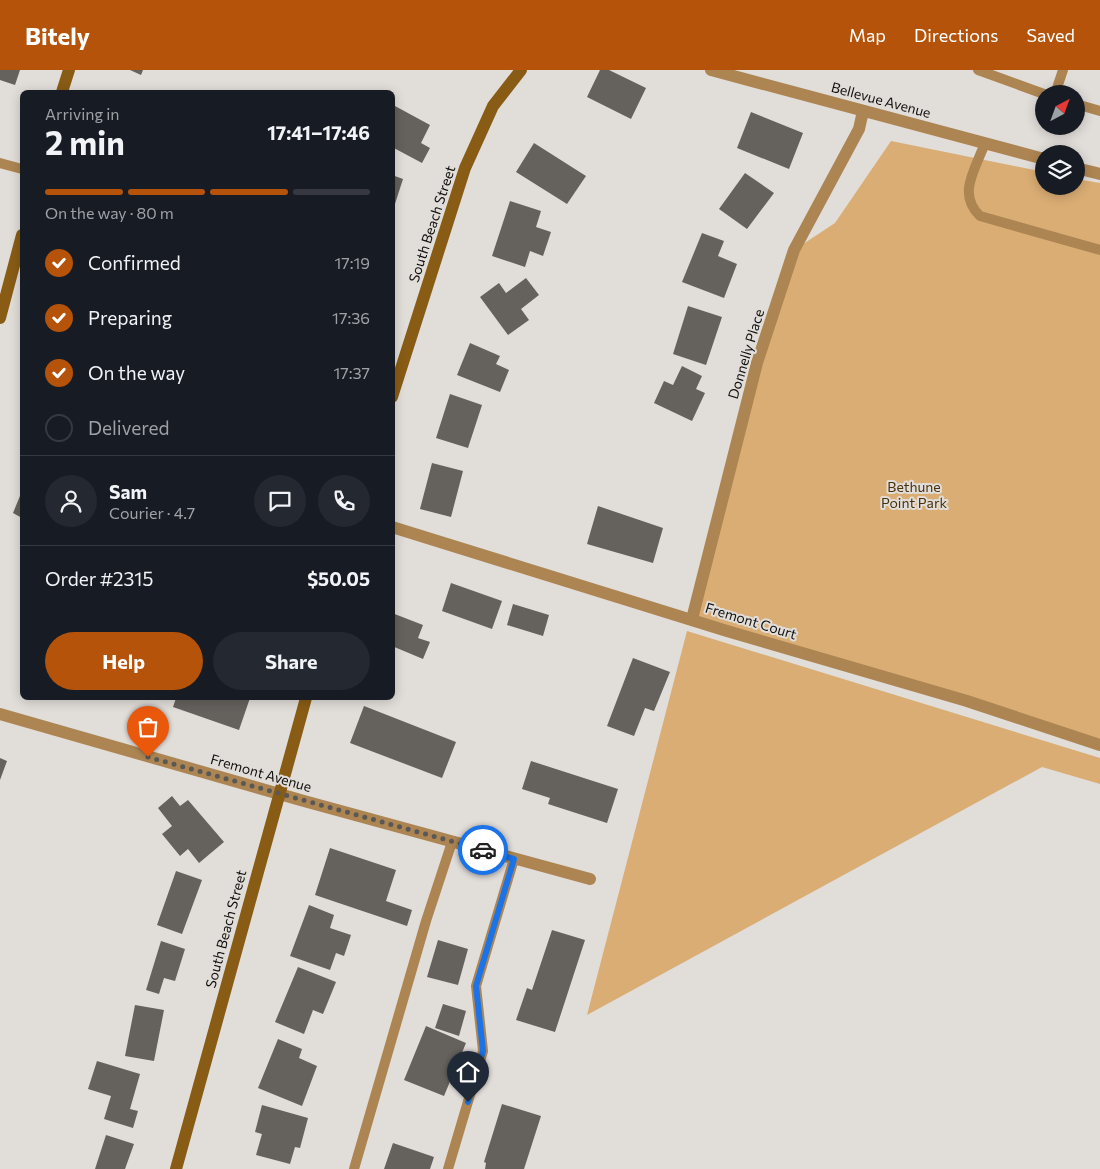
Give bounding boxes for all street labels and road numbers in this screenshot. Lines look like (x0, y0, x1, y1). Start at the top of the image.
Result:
street label: Bellevue Avenue (829, 78, 933, 121)
street label: South Beach Street (405, 163, 459, 284)
street label: Donnelly Place (724, 307, 767, 401)
street label: Fremont Court (703, 599, 799, 643)
street label: Fremont Avenue (209, 750, 314, 795)
street label: South Beach Street (202, 868, 250, 990)

